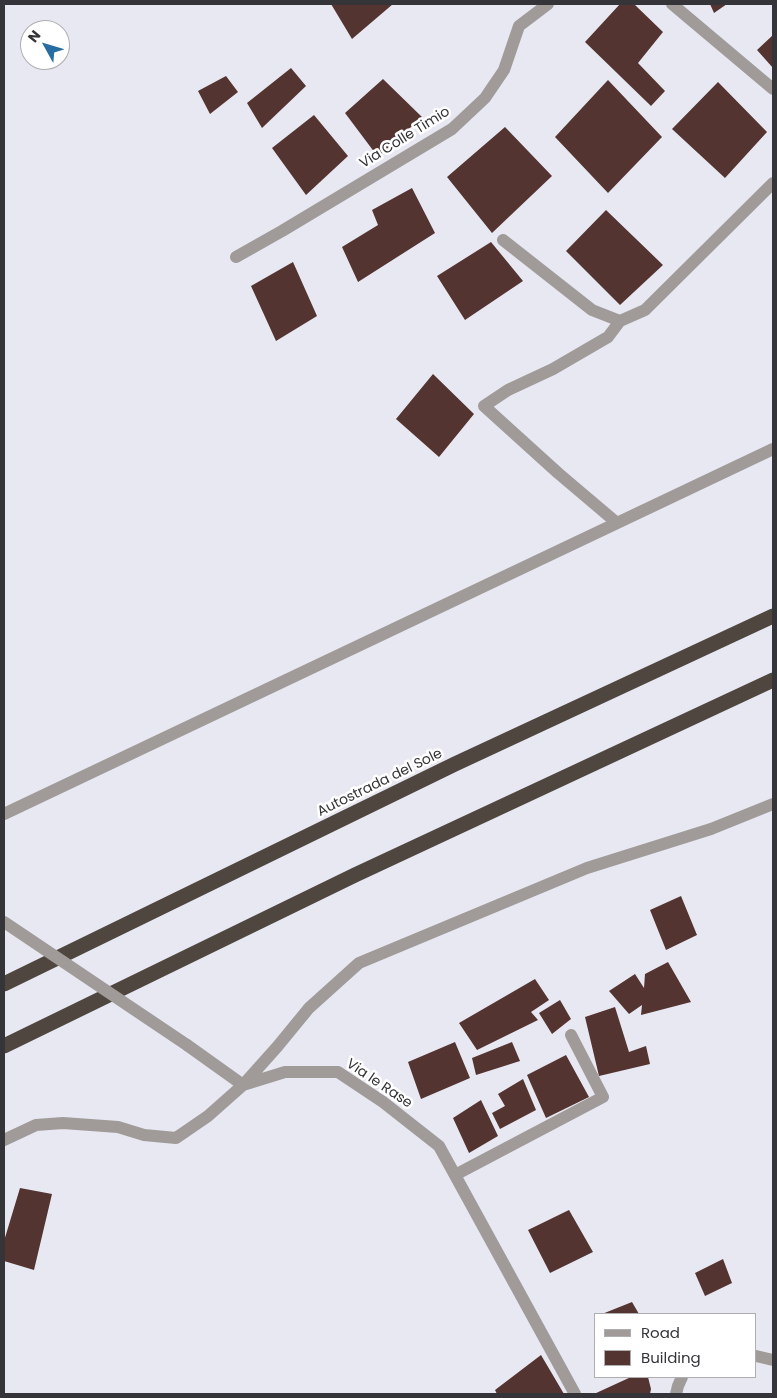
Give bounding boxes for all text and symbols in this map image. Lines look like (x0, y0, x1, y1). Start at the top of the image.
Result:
north arrow (20, 20, 70, 70)
text: N (23, 26, 45, 47)
street label: Via Colle Timio (357, 104, 453, 172)
street label: Autostrada del Sole (315, 745, 445, 821)
street label: Via le Rase (343, 1056, 415, 1112)
legend (594, 1313, 757, 1378)
text: Road (641, 1322, 680, 1343)
text: Building (641, 1347, 701, 1368)

